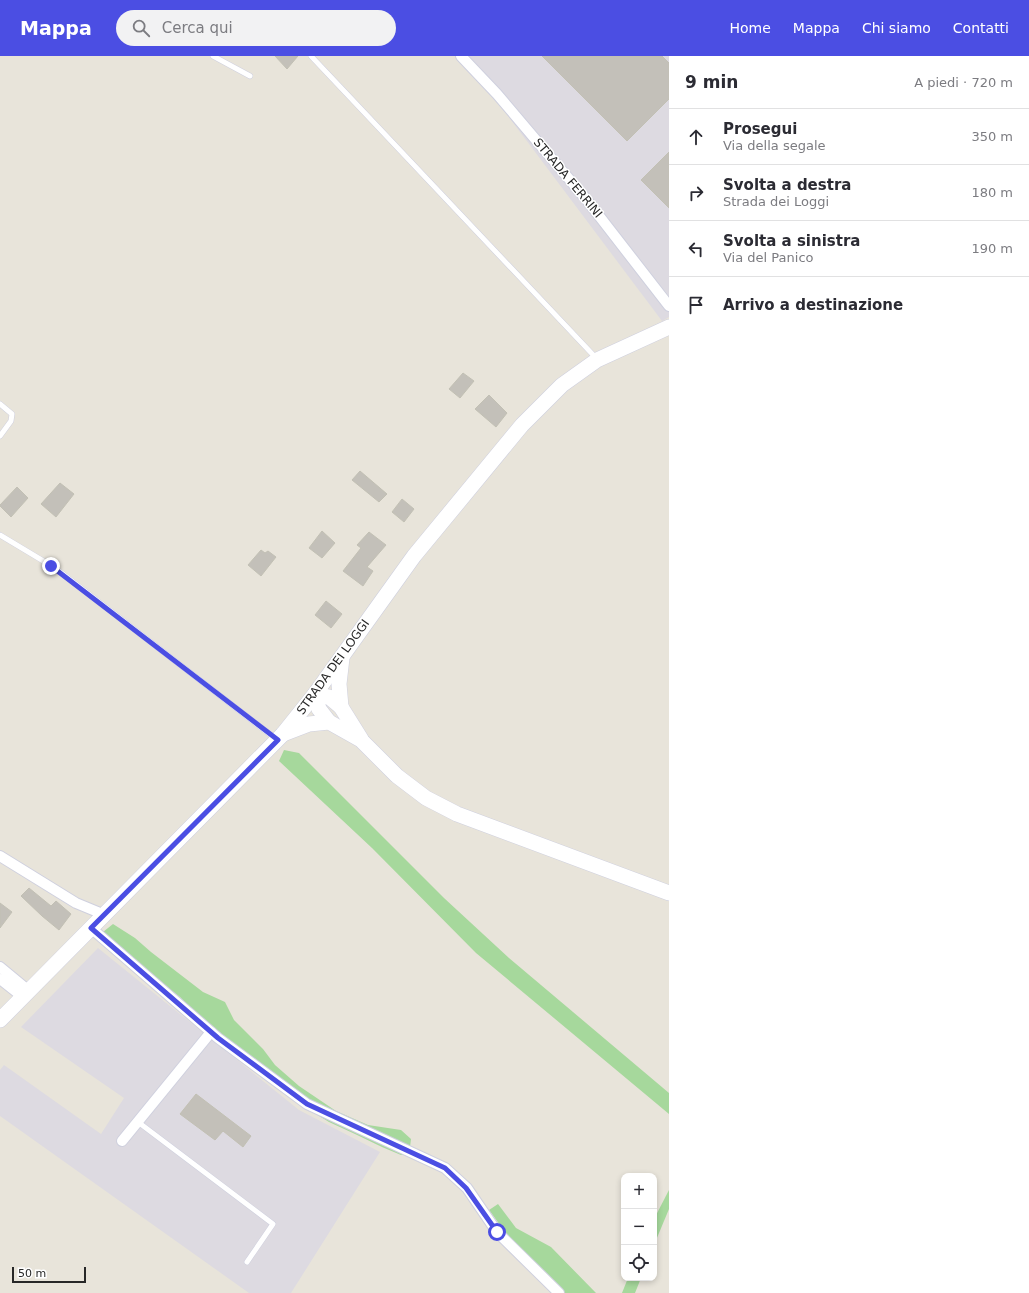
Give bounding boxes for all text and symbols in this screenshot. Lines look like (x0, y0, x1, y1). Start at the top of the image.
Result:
search box (116, 10, 396, 46)
text: Mappa (20, 17, 92, 39)
icon: search (130, 17, 152, 39)
text: Cerca qui (162, 19, 233, 37)
text: Home (730, 20, 771, 36)
text: Mappa (793, 20, 840, 36)
text: Chi siamo (862, 20, 931, 36)
text: Contatti (953, 20, 1009, 36)
text: 9 min (685, 72, 738, 92)
text: A piedi · 720 m (914, 75, 1013, 90)
text: Prosegui (723, 120, 797, 138)
icon: ahead (685, 126, 707, 148)
text: 350 m (971, 129, 1013, 144)
street label: STRADA FERRINI (531, 135, 605, 221)
text: Via della segale (723, 138, 826, 153)
text: Svolta a destra (723, 176, 851, 194)
icon: right (685, 182, 707, 204)
text: 180 m (971, 185, 1013, 200)
text: Strada dei Loggi (723, 194, 829, 209)
text: Svolta a sinistra (723, 232, 860, 250)
icon: left (685, 238, 707, 260)
text: 190 m (971, 241, 1013, 256)
text: Via del Panico (723, 250, 814, 265)
icon: arrive (685, 294, 707, 316)
text: Arrivo a destinazione (723, 296, 903, 314)
route end (42, 557, 60, 575)
street label: STRADA DEI LOGGI (294, 617, 372, 717)
map controls (621, 1173, 657, 1281)
button: + (621, 1173, 657, 1209)
button: − (621, 1209, 657, 1245)
route start (488, 1223, 506, 1241)
button: locate (621, 1245, 657, 1281)
scale bar (12, 1265, 86, 1284)
text: 50 m (18, 1267, 46, 1280)

